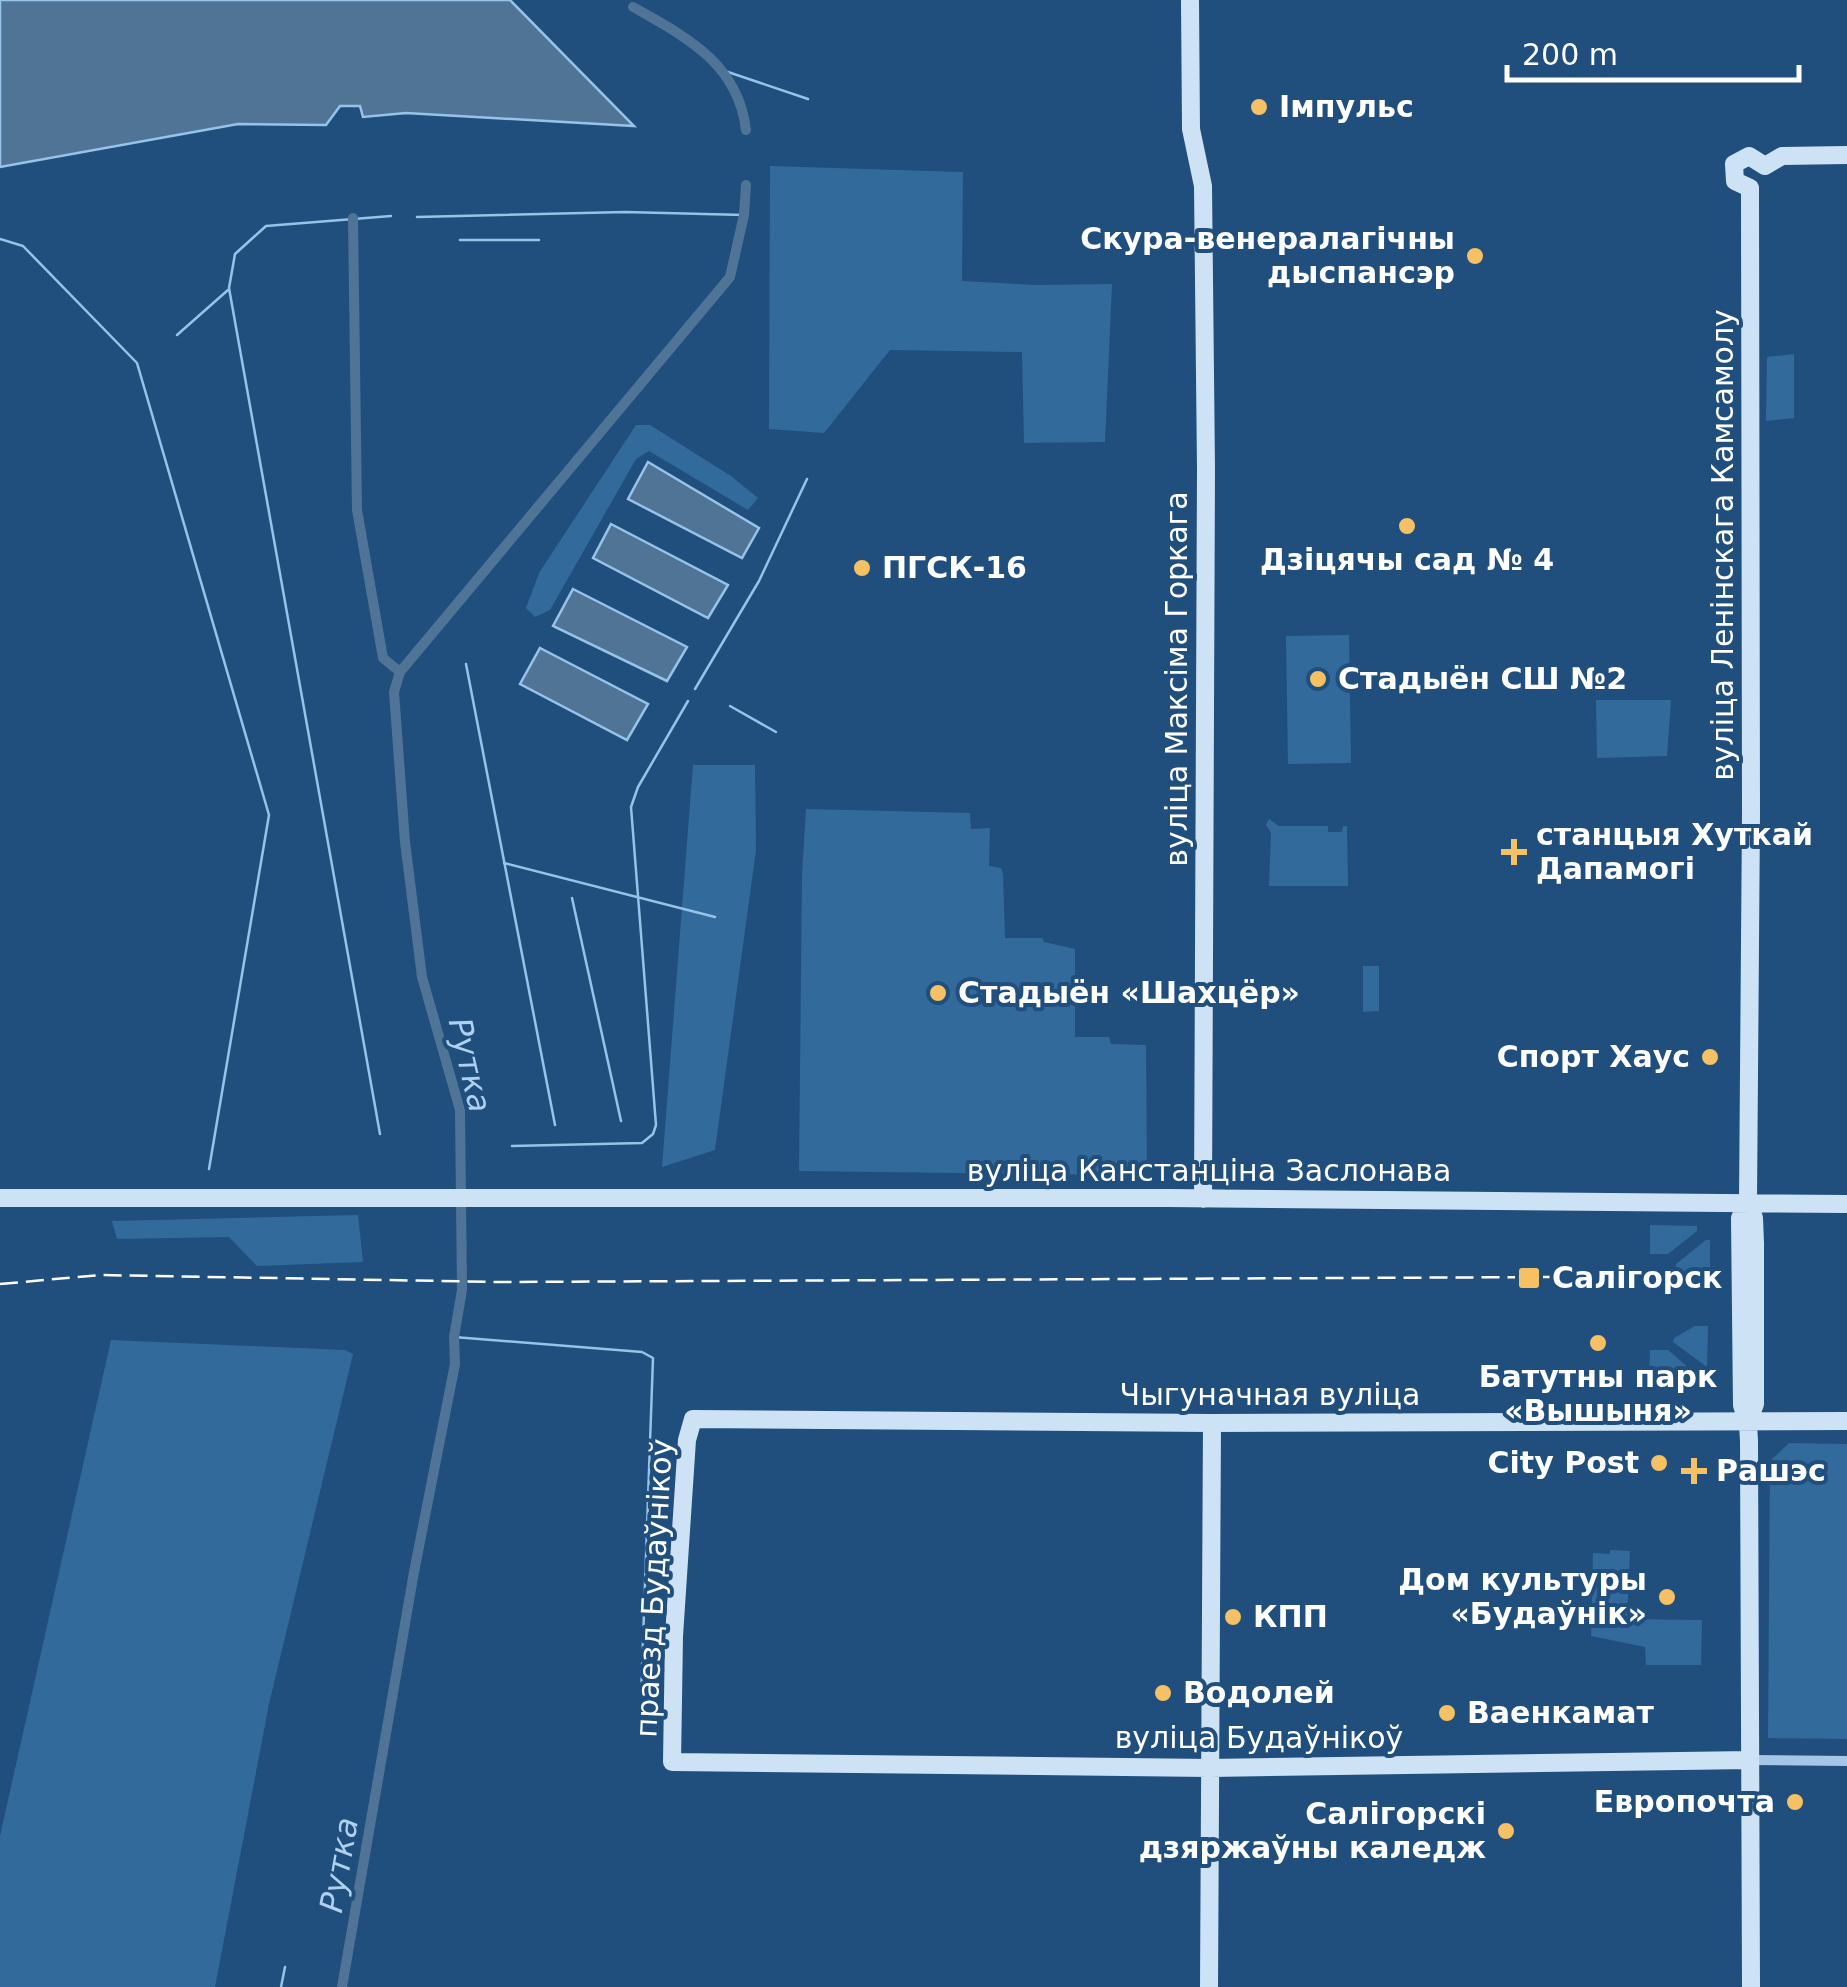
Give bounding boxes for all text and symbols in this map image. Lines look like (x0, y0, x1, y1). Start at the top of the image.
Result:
scale bar (1507, 20, 1800, 82)
text: 200 m (1522, 37, 1618, 72)
place label: Імпульс (1279, 89, 1414, 124)
marker: Імпульс (1248, 96, 1270, 118)
place label: Скура-венералагічны дыспансэр (1080, 221, 1455, 290)
marker: Скура-венералагічны дыспансэр (1464, 245, 1486, 267)
street label: вуліца Ленінскага Камсамолу (1705, 309, 1740, 781)
street label: вуліца Максіма Горкага (1159, 491, 1194, 867)
marker: Дзіцячы сад № 4 (1396, 515, 1418, 537)
place label: Дзіцячы сад № 4 (1260, 542, 1554, 577)
place label: ПГСК-16 (882, 550, 1027, 585)
marker: ПГСК-16 (851, 557, 873, 579)
place label: Стадыён СШ №2 (1338, 661, 1627, 696)
marker: Стадыён СШ №2 (1307, 668, 1329, 690)
place label: станцыя Хуткай Дапамогі (1536, 817, 1813, 886)
marker: станцыя Хуткай Дапамогі (1501, 839, 1527, 865)
place label: Стадыён «Шахцёр» (958, 975, 1300, 1010)
marker: Стадыён «Шахцёр» (927, 982, 949, 1004)
water label: Рутка (441, 1014, 499, 1116)
place label: Спорт Хаус (1497, 1039, 1690, 1074)
marker: Спорт Хаус (1699, 1046, 1721, 1068)
street label: вуліца Канстанціна Заслонава (967, 1153, 1451, 1188)
place label: Салігорск (1552, 1260, 1722, 1295)
marker: Салігорск (1516, 1265, 1542, 1291)
marker: Батутны парк «Вышыня» (1587, 1332, 1609, 1354)
place label: Батутны парк «Вышыня» (1479, 1359, 1717, 1428)
street label: Чыгуначная вуліца (1120, 1377, 1420, 1412)
street label: праезд Будаўнікоў (628, 1438, 679, 1738)
place label: City Post (1488, 1445, 1639, 1480)
marker: City Post (1648, 1452, 1670, 1474)
place label: Рашэс (1716, 1453, 1826, 1488)
marker: Рашэс (1681, 1458, 1707, 1484)
place label: Дом культуры «Будаўнік» (1398, 1562, 1647, 1631)
marker: Дом культуры «Будаўнік» (1656, 1586, 1678, 1608)
place label: КПП (1253, 1599, 1328, 1634)
marker: КПП (1222, 1606, 1244, 1628)
place label: Водолей (1183, 1675, 1335, 1710)
marker: Водолей (1152, 1682, 1174, 1704)
place label: Ваенкамат (1467, 1695, 1655, 1730)
marker: Ваенкамат (1436, 1702, 1458, 1724)
street label: вуліца Будаўнікоў (1115, 1720, 1403, 1755)
place label: Европочта (1594, 1784, 1775, 1819)
marker: Европочта (1784, 1791, 1806, 1813)
place label: Салігорскі дзяржаўны каледж (1139, 1796, 1486, 1865)
water label: Рутка (312, 1815, 366, 1915)
marker: Салігорскі дзяржаўны каледж (1495, 1820, 1517, 1842)

